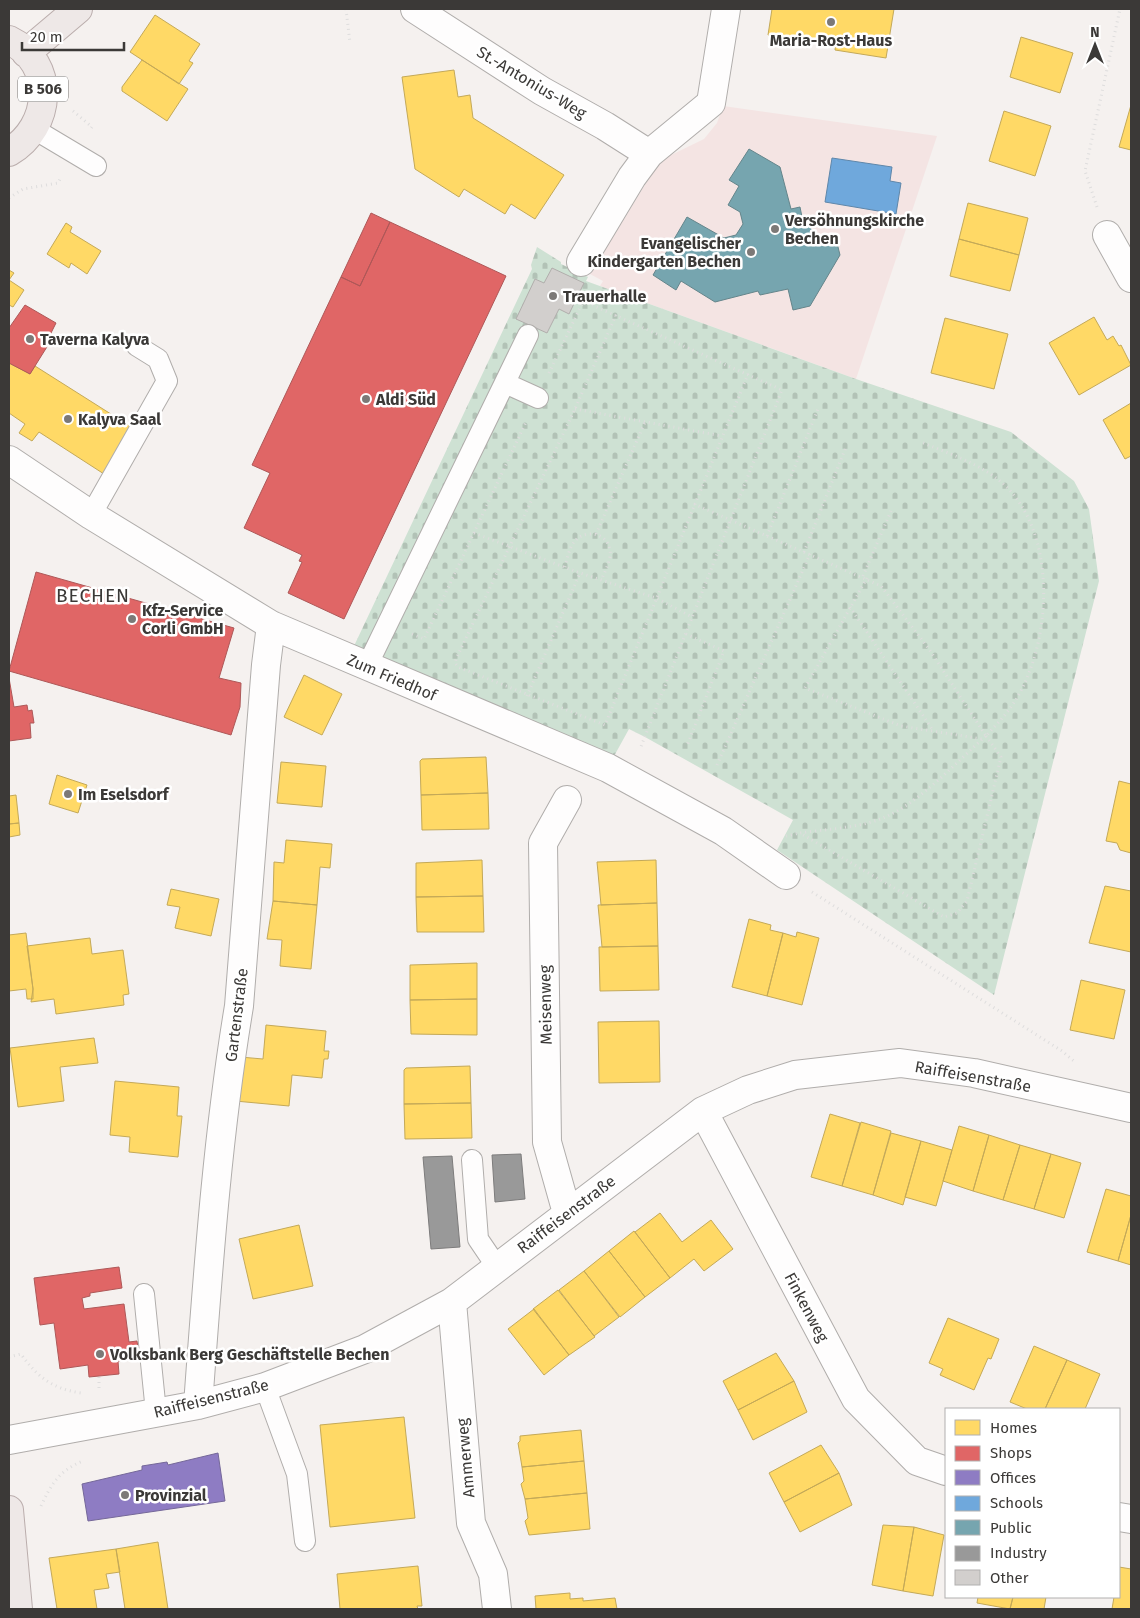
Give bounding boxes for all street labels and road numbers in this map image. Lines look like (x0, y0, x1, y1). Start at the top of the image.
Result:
street label: St.-Antonius-Weg (474, 42, 591, 123)
road number: B 506 (18, 76, 68, 102)
street label: Zum Friedhof (344, 650, 441, 706)
street label: Meisenweg (535, 964, 556, 1045)
street label: Gartenstraße (221, 967, 252, 1063)
street label: Raiffeisenstraße (913, 1057, 1033, 1096)
street label: Raiffeisenstraße (514, 1171, 619, 1257)
street label: Finkenweg (780, 1269, 833, 1346)
street label: Raiffeisenstraße (152, 1375, 271, 1422)
street label: Ammerweg (452, 1417, 478, 1499)

